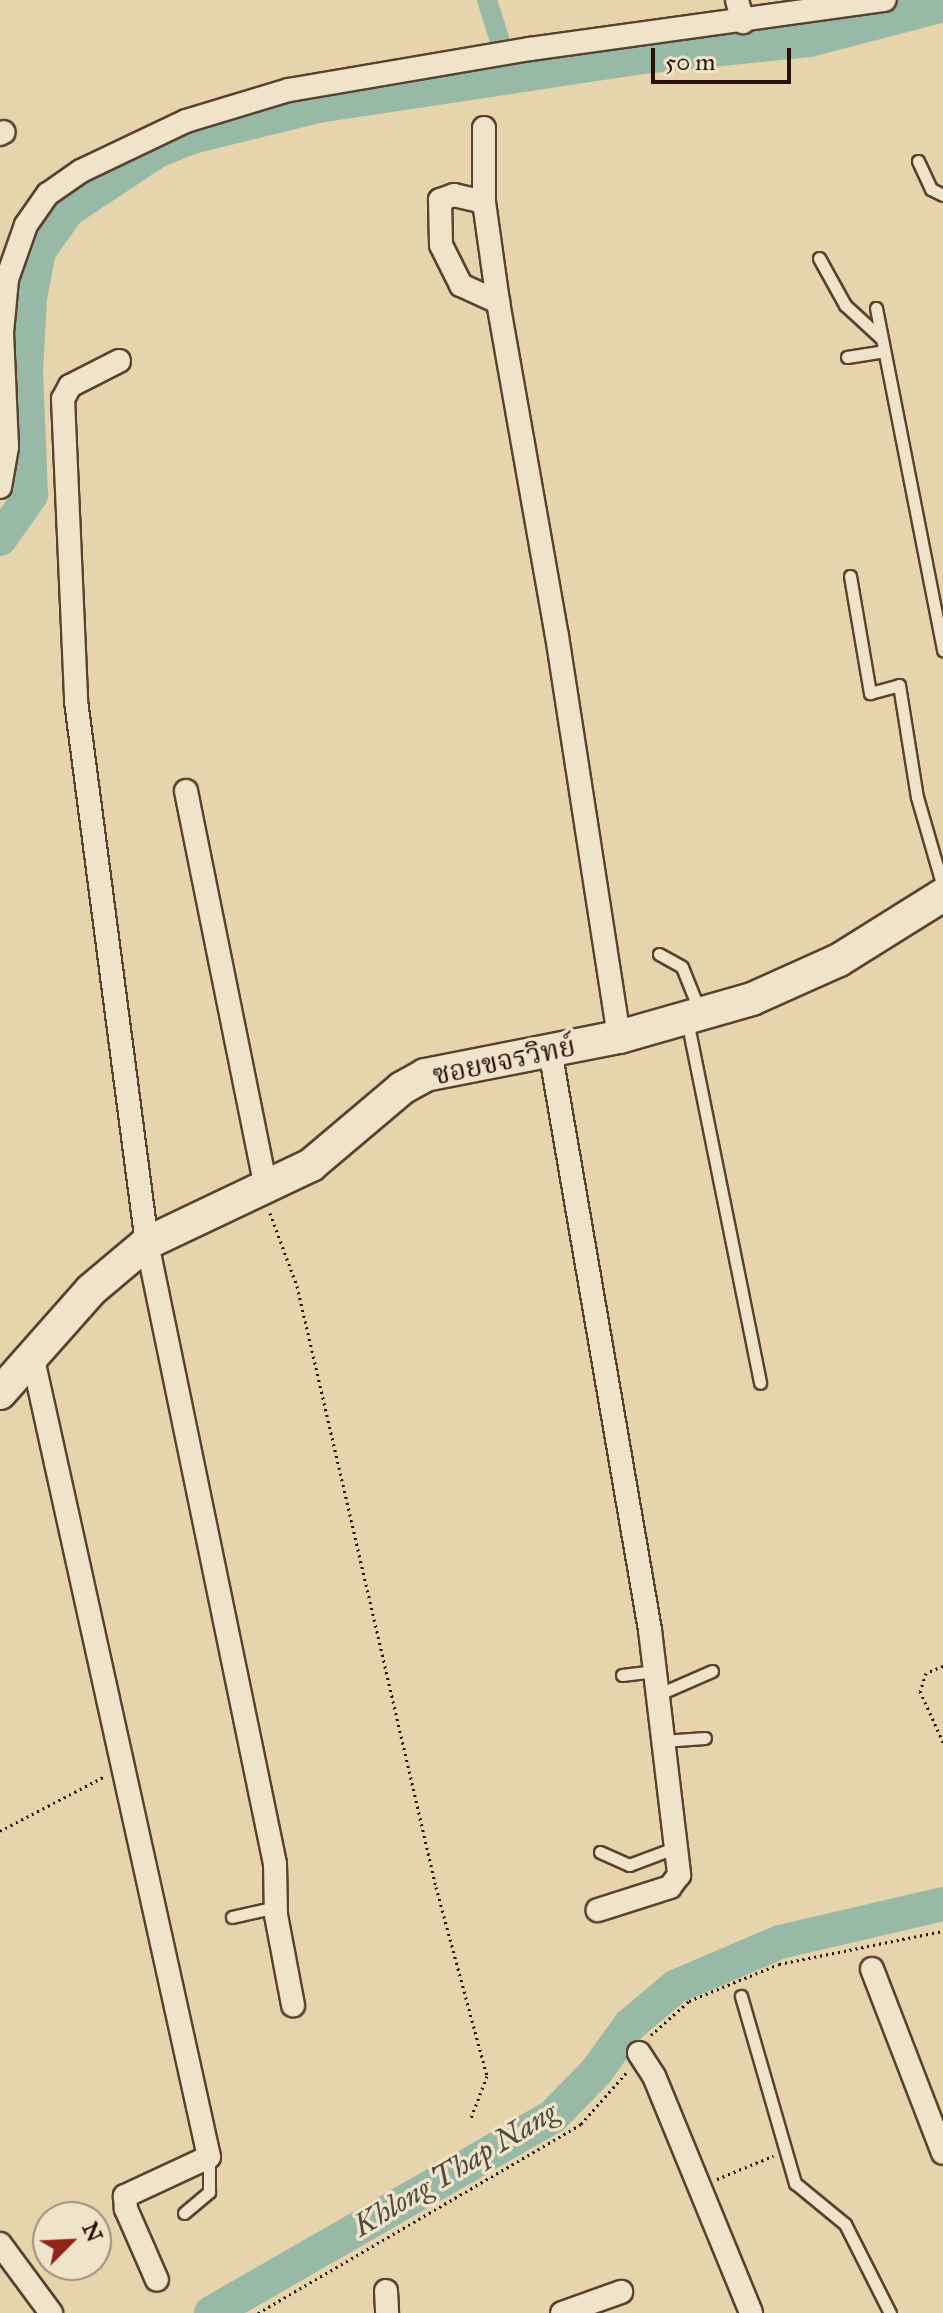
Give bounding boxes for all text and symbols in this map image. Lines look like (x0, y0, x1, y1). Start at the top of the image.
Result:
scale bar (655, 32, 795, 82)
text: 50 m (665, 47, 715, 77)
street label: ซอยขจรวิทย์ (430, 1029, 578, 1093)
water label: Khlong Thap Nang (346, 2094, 564, 2244)
north arrow (32, 2201, 112, 2281)
text: N (76, 2218, 109, 2246)

